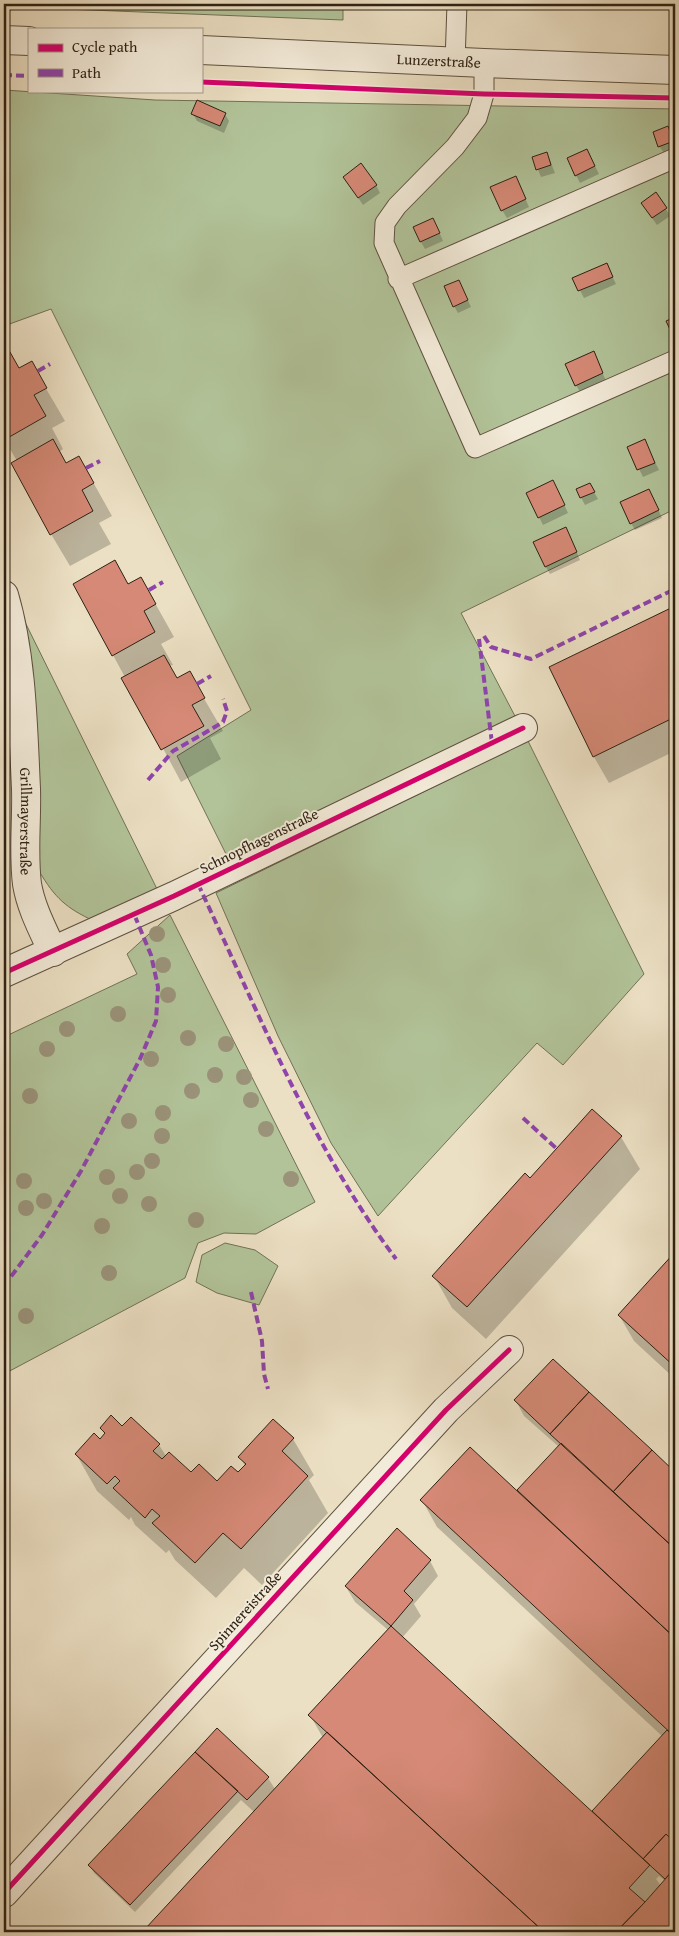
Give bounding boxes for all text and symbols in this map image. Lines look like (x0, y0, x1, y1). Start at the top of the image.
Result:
legend (28, 28, 202, 92)
text: Cycle path (72, 36, 138, 57)
street label: Lunzerstraße (396, 48, 481, 73)
text: Path (72, 62, 101, 83)
street label: Grillmayerstraße (15, 767, 37, 876)
street label: Schnopfhagenstraße (196, 803, 322, 878)
street label: Spinnereistraße (203, 1566, 286, 1655)

